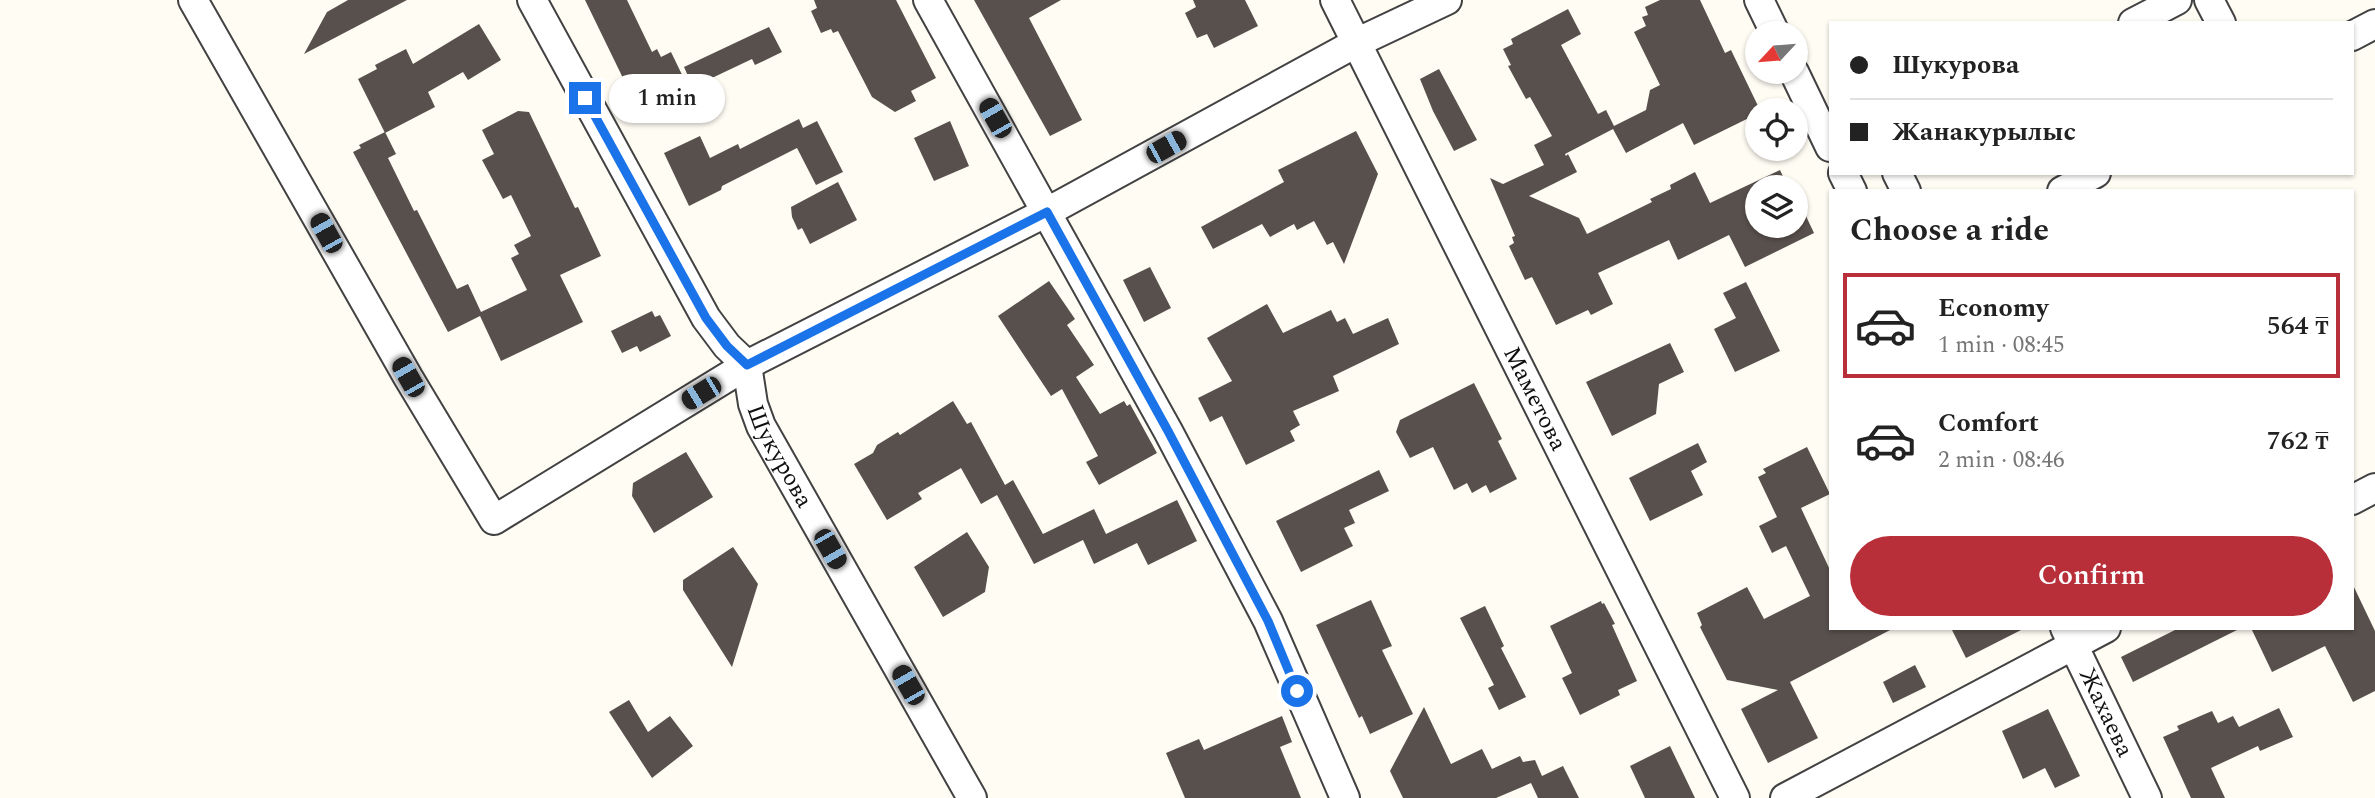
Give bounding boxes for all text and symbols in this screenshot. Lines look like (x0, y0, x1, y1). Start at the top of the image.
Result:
north arrow (1745, 21, 1808, 84)
map controls (1745, 21, 1808, 238)
text: Шукурова (1892, 45, 2019, 85)
callout: 1 min (610, 74, 725, 122)
text: 1 min (637, 81, 697, 116)
route end (569, 82, 601, 114)
car (976, 95, 1015, 141)
button: locate (1745, 98, 1808, 161)
text: Жанакурылыс (1892, 112, 2076, 152)
car (1143, 128, 1190, 166)
button: layers (1745, 175, 1808, 238)
text: Choose a ride (1850, 206, 2049, 255)
car (307, 210, 346, 256)
text: Economy (1938, 288, 2048, 328)
icon: car (1854, 294, 1917, 357)
text: 564 ₸ (2267, 306, 2329, 346)
text: 1 min · 08:45 (1938, 328, 2065, 363)
street label: Маметова (1494, 340, 1576, 457)
car (389, 354, 428, 400)
car (678, 373, 725, 413)
street label: Шукурова (737, 400, 822, 515)
text: Comfort (1938, 403, 2039, 443)
icon: car (1854, 409, 1917, 472)
text: 762 ₸ (2267, 421, 2329, 461)
text: 2 min · 08:46 (1938, 443, 2065, 478)
car (811, 526, 850, 572)
button: Confirm (1850, 536, 2333, 616)
car (889, 662, 928, 708)
street label: Жахаева (2069, 662, 2143, 764)
route start (1281, 675, 1313, 707)

